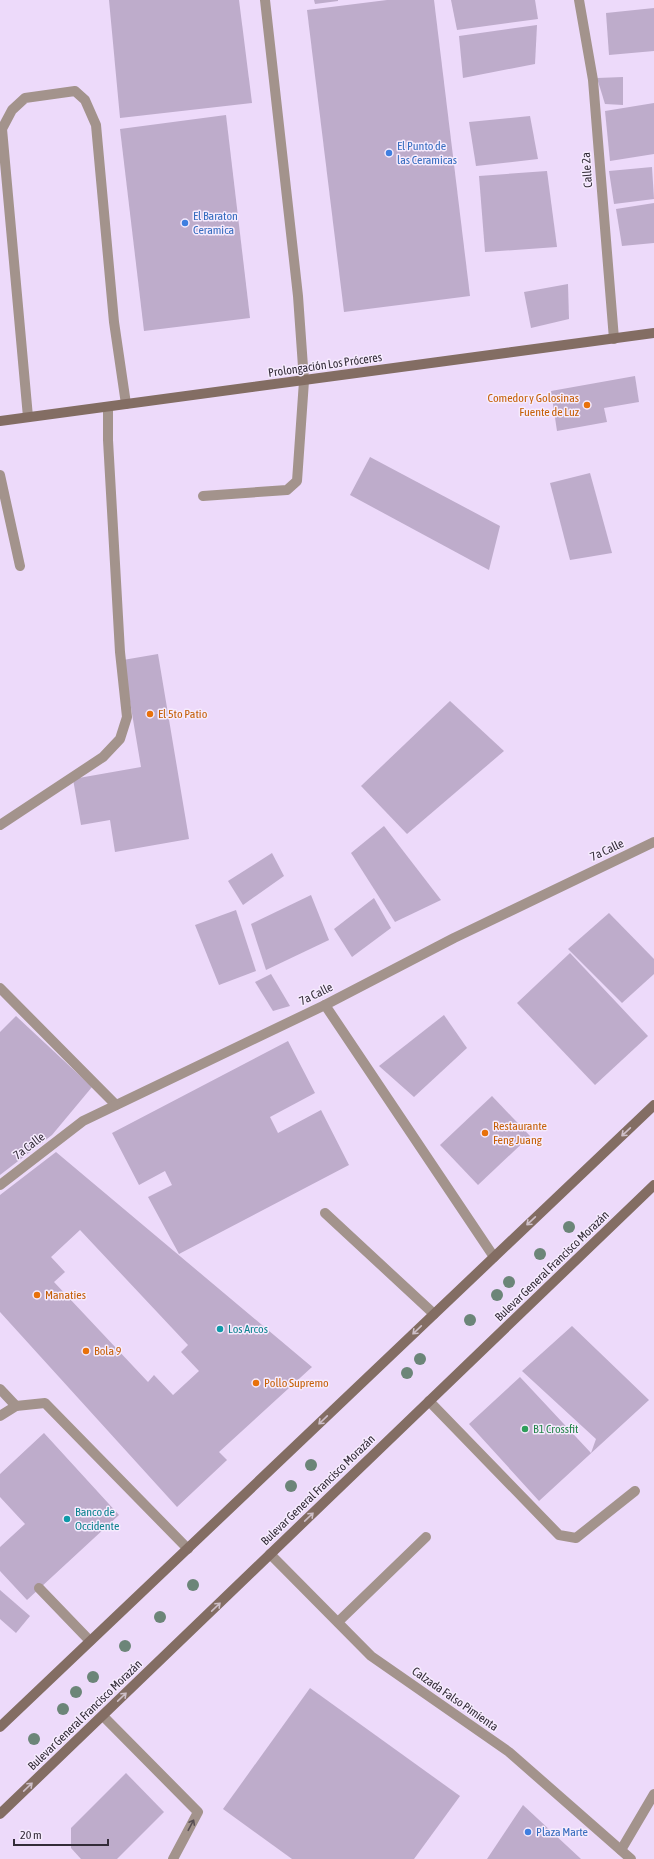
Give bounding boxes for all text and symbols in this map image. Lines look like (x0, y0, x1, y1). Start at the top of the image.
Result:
place label: El Punto de las Ceramicas (397, 139, 457, 167)
marker: El Punto de las Ceramicas (384, 148, 394, 158)
street label: Calle 2a (579, 152, 595, 188)
place label: El Baraton Ceramica (193, 209, 238, 237)
marker: El Baraton Ceramica (180, 218, 190, 228)
street label: Prolongación Los Próceres (267, 350, 383, 380)
place label: Comedor y Golosinas Fuente de Luz (487, 391, 580, 419)
marker: Comedor y Golosinas Fuente de Luz (582, 400, 592, 410)
place label: El 5to Patio (158, 707, 208, 721)
marker: El 5to Patio (145, 709, 155, 719)
street label: 7a Calle (588, 836, 626, 864)
street label: 7a Calle (297, 980, 335, 1008)
place label: Restaurante Feng Juang (493, 1119, 547, 1147)
one-way arrow (621, 1127, 631, 1137)
marker: Restaurante Feng Juang (480, 1128, 490, 1138)
street label: 7a Calle (11, 1130, 47, 1162)
street label: Bulevar General Francisco Morazán (492, 1208, 612, 1324)
one-way arrow (526, 1217, 536, 1226)
place label: Manaties (45, 1288, 86, 1302)
marker: Manaties (32, 1290, 42, 1300)
place label: Los Arcos (228, 1322, 268, 1336)
marker: Los Arcos (215, 1324, 225, 1334)
one-way arrow (412, 1326, 422, 1335)
place label: Bola 9 (94, 1344, 122, 1358)
marker: Bola 9 (81, 1346, 91, 1356)
place label: Pollo Supremo (264, 1376, 329, 1390)
marker: Pollo Supremo (251, 1378, 261, 1388)
one-way arrow (318, 1415, 328, 1425)
place label: B1 Crossfit (533, 1422, 579, 1436)
marker: B1 Crossfit (520, 1424, 530, 1434)
street label: Bulevar General Francisco Morazán (258, 1432, 378, 1548)
place label: Banco de Occidente (75, 1505, 119, 1533)
one-way arrow (304, 1512, 314, 1522)
marker: Banco de Occidente (62, 1514, 72, 1524)
one-way arrow (211, 1602, 221, 1612)
street label: Bulevar General Francisco Morazán (25, 1657, 145, 1773)
street label: Calzada Falso Pimienta (409, 1664, 501, 1734)
one-way arrow (117, 1692, 127, 1702)
one-way arrow (23, 1782, 33, 1792)
one-way arrow (188, 1819, 195, 1831)
scale bar (14, 1821, 108, 1847)
place label: Plaza Marte (536, 1825, 588, 1839)
marker: Plaza Marte (523, 1827, 533, 1837)
text: 20 m (20, 1828, 42, 1842)

